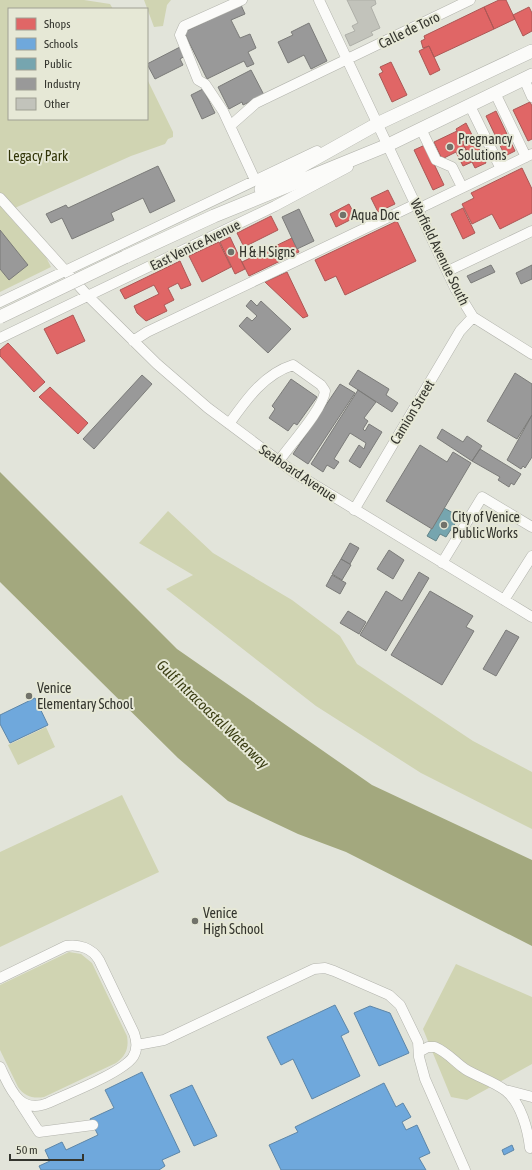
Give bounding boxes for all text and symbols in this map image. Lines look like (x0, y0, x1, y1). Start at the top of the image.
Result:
legend (8, 8, 148, 120)
street label: Calle de Toro (376, 8, 442, 52)
text: Shops (44, 17, 70, 31)
text: Schools (44, 37, 78, 51)
text: Public (44, 57, 72, 71)
text: Industry (44, 77, 81, 91)
text: Other (44, 97, 70, 111)
place label: Pregnancy Solutions (458, 131, 513, 163)
marker: Pregnancy Solutions (445, 142, 455, 152)
park label: Legacy Park (8, 148, 68, 164)
street label: Warfield Avenue South (407, 196, 473, 308)
place label: Aqua Doc (351, 207, 400, 223)
marker: Aqua Doc (338, 210, 348, 220)
street label: East Venice Avenue (147, 216, 243, 274)
place label: H & H Signs (239, 244, 295, 260)
marker: H & H Signs (226, 247, 236, 257)
street label: Camion Street (387, 377, 437, 447)
street label: Seaboard Avenue (256, 441, 340, 505)
place label: City of Venice Public Works (452, 509, 520, 541)
marker: City of Venice Public Works (439, 520, 449, 530)
water label: Gulf Intracoastal Waterway (154, 656, 273, 772)
place label: Venice Elementary School (37, 680, 133, 712)
marker: Venice Elementary School (24, 691, 34, 701)
place label: Venice High School (203, 905, 264, 937)
marker: Venice High School (190, 916, 200, 926)
scale bar (10, 1136, 83, 1162)
text: 50 m (16, 1143, 38, 1157)

